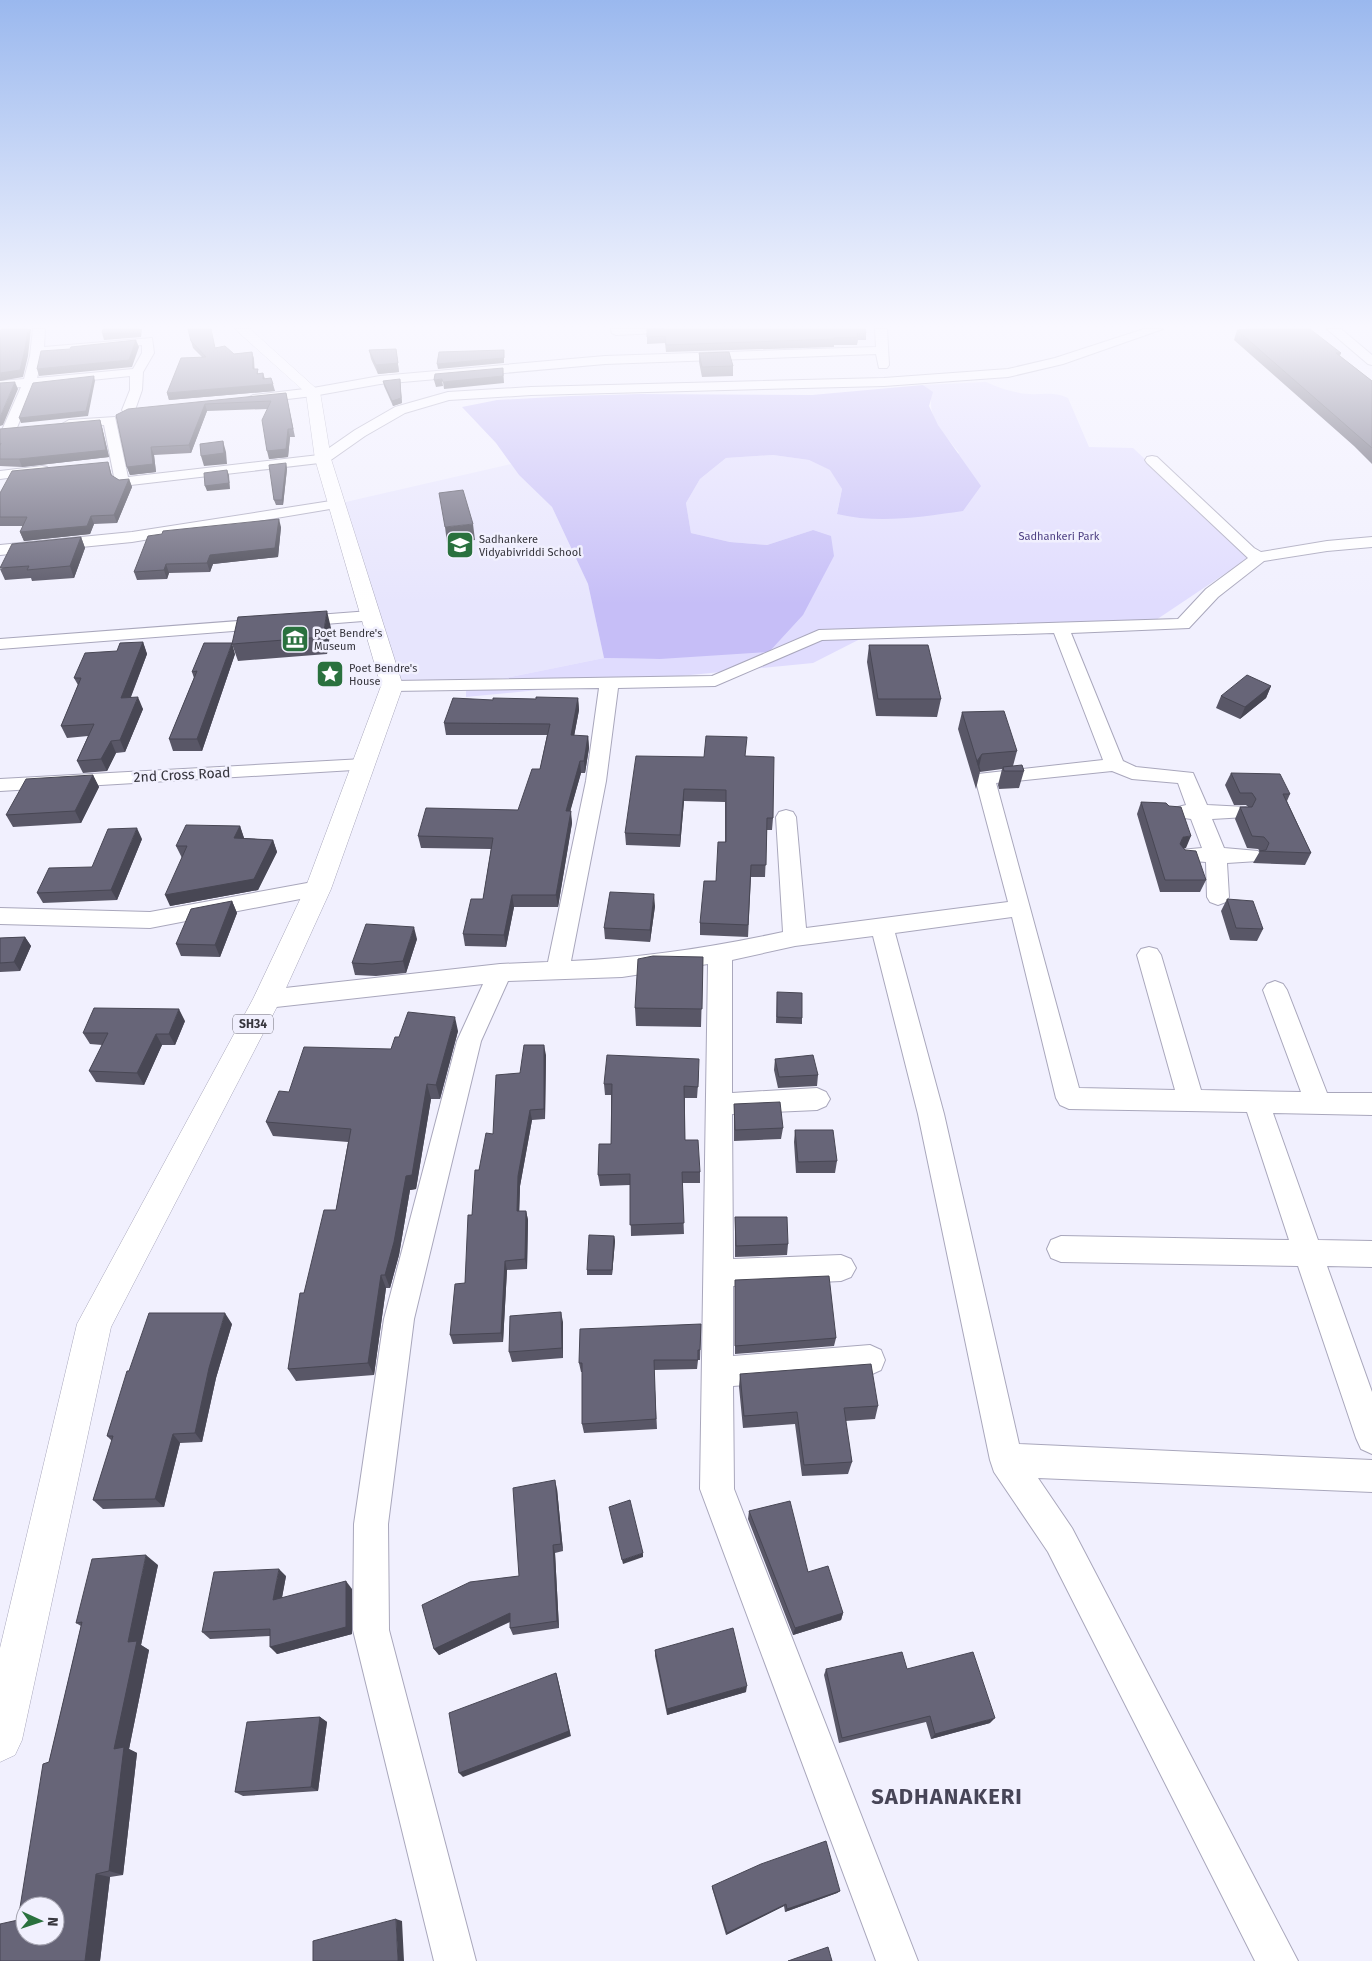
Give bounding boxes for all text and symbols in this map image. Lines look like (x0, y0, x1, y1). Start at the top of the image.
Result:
school or university icon: Sadhankere Vidyabivriddi School (445, 530, 475, 560)
park label: Sadhankeri Park (1019, 530, 1100, 543)
place label: Sadhankere Vidyabivriddi School (479, 533, 581, 559)
museum icon: Poet Bendre's Museum (280, 624, 310, 654)
place label: Poet Bendre's Museum (314, 627, 382, 653)
place icon: Poet Bendre's House (315, 659, 345, 689)
place label: Poet Bendre's House (349, 662, 417, 688)
street label: 2nd Cross Road (133, 764, 231, 786)
road number: SH34 (233, 1014, 273, 1034)
district label: SADHANAKERI (871, 1783, 1023, 1810)
north arrow (15, 1896, 65, 1946)
text: N (44, 1917, 61, 1927)

